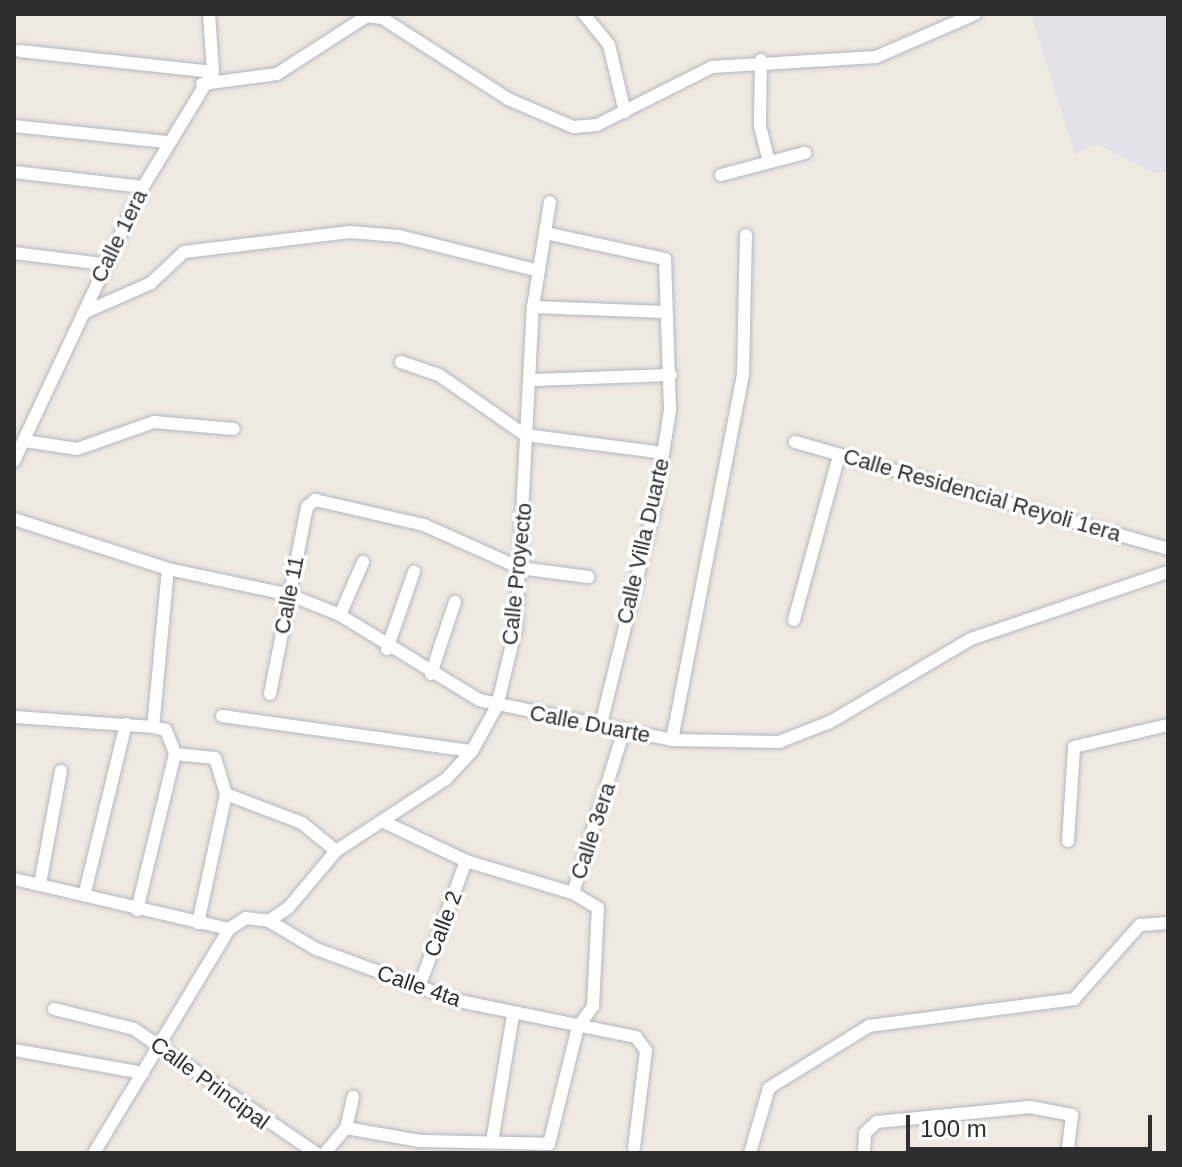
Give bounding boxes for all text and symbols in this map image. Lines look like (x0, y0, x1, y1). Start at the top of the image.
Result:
street label: Calle 1era (85, 185, 153, 287)
street label: Calle Residencial Reyoli 1era (840, 443, 1124, 547)
street label: Calle Villa Duarte (611, 455, 675, 627)
street label: Calle Proyecto (496, 501, 538, 647)
street label: Calle 11 (268, 554, 310, 636)
street label: Calle Duarte (527, 699, 653, 749)
street label: Calle 3era (565, 779, 621, 883)
street label: Calle 2 (418, 887, 468, 961)
street label: Calle 4ta (374, 959, 464, 1013)
street label: Calle Principal (145, 1031, 275, 1135)
scale bar (910, 1099, 1156, 1149)
text: 100 m (920, 1115, 987, 1142)

